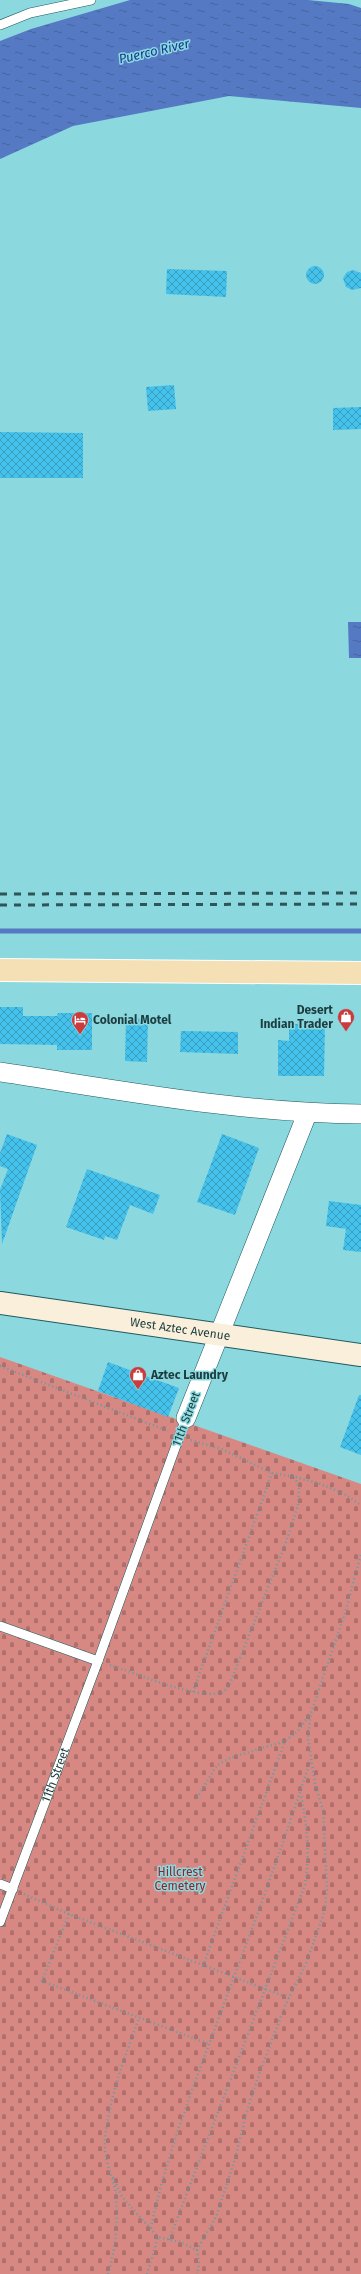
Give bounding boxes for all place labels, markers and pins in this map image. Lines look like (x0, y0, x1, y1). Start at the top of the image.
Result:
place label: Desert Indian Trader (260, 1003, 333, 1031)
shop icon: Desert Indian Trader (336, 1007, 356, 1032)
hotel icon: Colonial Motel (70, 1010, 90, 1035)
place label: Colonial Motel (93, 1013, 172, 1027)
shop icon: Aztec Laundry (128, 1365, 148, 1390)
place label: Aztec Laundry (150, 1368, 229, 1382)

